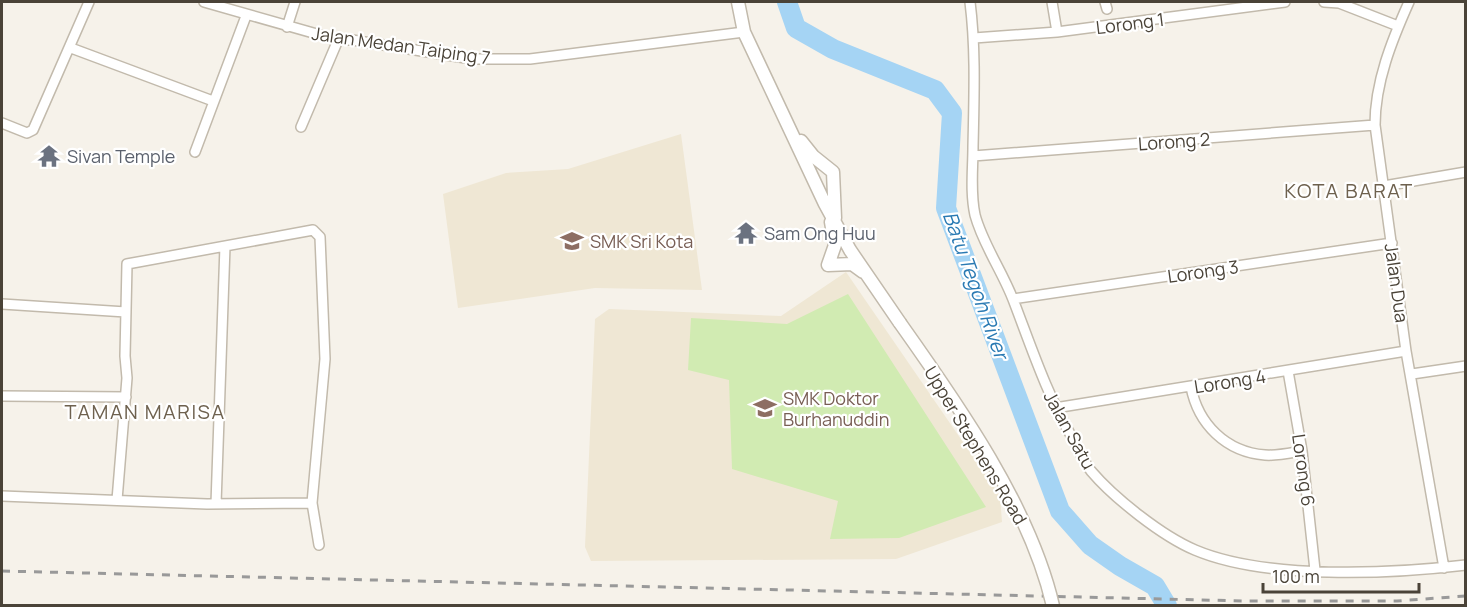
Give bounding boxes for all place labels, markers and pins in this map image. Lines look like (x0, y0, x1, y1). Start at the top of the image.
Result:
temple icon: Sivan Temple (36, 143, 62, 169)
place label: Sivan Temple (67, 144, 175, 168)
temple icon: Sam Ong Huu (733, 220, 759, 246)
place label: Sam Ong Huu (764, 221, 876, 245)
school or university icon: SMK Sri Kota (559, 228, 585, 254)
place label: SMK Sri Kota (590, 229, 693, 253)
place label: SMK Doktor Burhanuddin (783, 386, 890, 431)
school or university icon: SMK Doktor Burhanuddin (752, 395, 778, 421)

